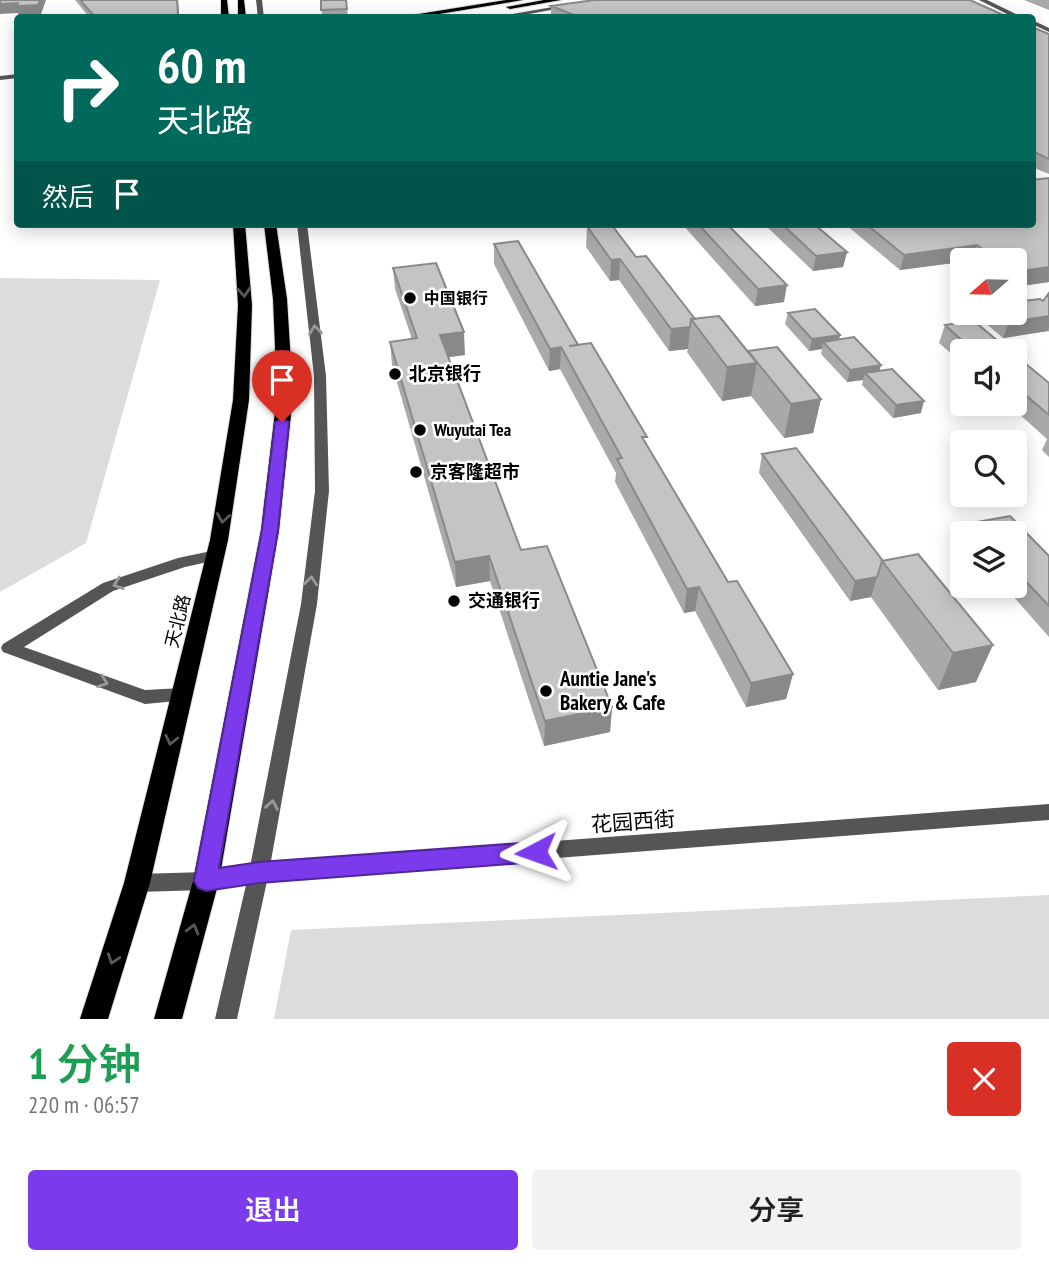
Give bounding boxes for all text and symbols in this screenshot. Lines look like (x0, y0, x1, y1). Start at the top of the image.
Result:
text: 60 m (157, 33, 246, 97)
icon: right (42, 42, 133, 133)
text: 天北路 (157, 99, 253, 141)
icon: arrive (108, 175, 146, 213)
text: 然后 (42, 180, 94, 213)
north arrow (950, 248, 1027, 326)
map controls (950, 248, 1027, 598)
one-way arrow (236, 287, 251, 298)
place label: 中国银行 (424, 288, 488, 308)
marker: 中国银行 (402, 290, 418, 306)
one-way arrow (307, 324, 322, 336)
button: sound (950, 339, 1027, 416)
pin (252, 350, 312, 422)
icon: arrive (263, 361, 301, 399)
place label: 北京银行 (409, 362, 481, 385)
marker: 北京银行 (387, 366, 403, 382)
place label: Wuyutai Tea (433, 418, 511, 441)
marker: Wuyutai Tea (412, 422, 428, 438)
button: search (950, 430, 1027, 507)
place label: 京客隆超市 (430, 460, 520, 483)
marker: 京客隆超市 (408, 464, 424, 480)
one-way arrow (216, 512, 231, 524)
button: layers (950, 521, 1027, 598)
one-way arrow (304, 575, 319, 587)
one-way arrow (113, 576, 125, 590)
place label: 交通银行 (468, 589, 540, 612)
street label: 天北路 (160, 592, 195, 650)
marker: 交通银行 (446, 593, 462, 609)
place label: Auntie Jane's Bakery & Cafe (559, 665, 665, 716)
one-way arrow (97, 674, 109, 688)
marker: Auntie Jane's Bakery & Cafe (538, 683, 554, 699)
one-way arrow (165, 733, 179, 745)
one-way arrow (263, 799, 278, 811)
street label: 花园西街 (590, 805, 676, 838)
position arrow (499, 815, 573, 889)
one-way arrow (184, 924, 199, 936)
one-way arrow (106, 953, 121, 965)
text: 1 分钟 (28, 1036, 141, 1091)
button: close (947, 1042, 1021, 1116)
text: 220 m · 06:57 (28, 1090, 140, 1119)
button: 退出 (28, 1170, 518, 1250)
button: 分享 (532, 1170, 1021, 1250)

